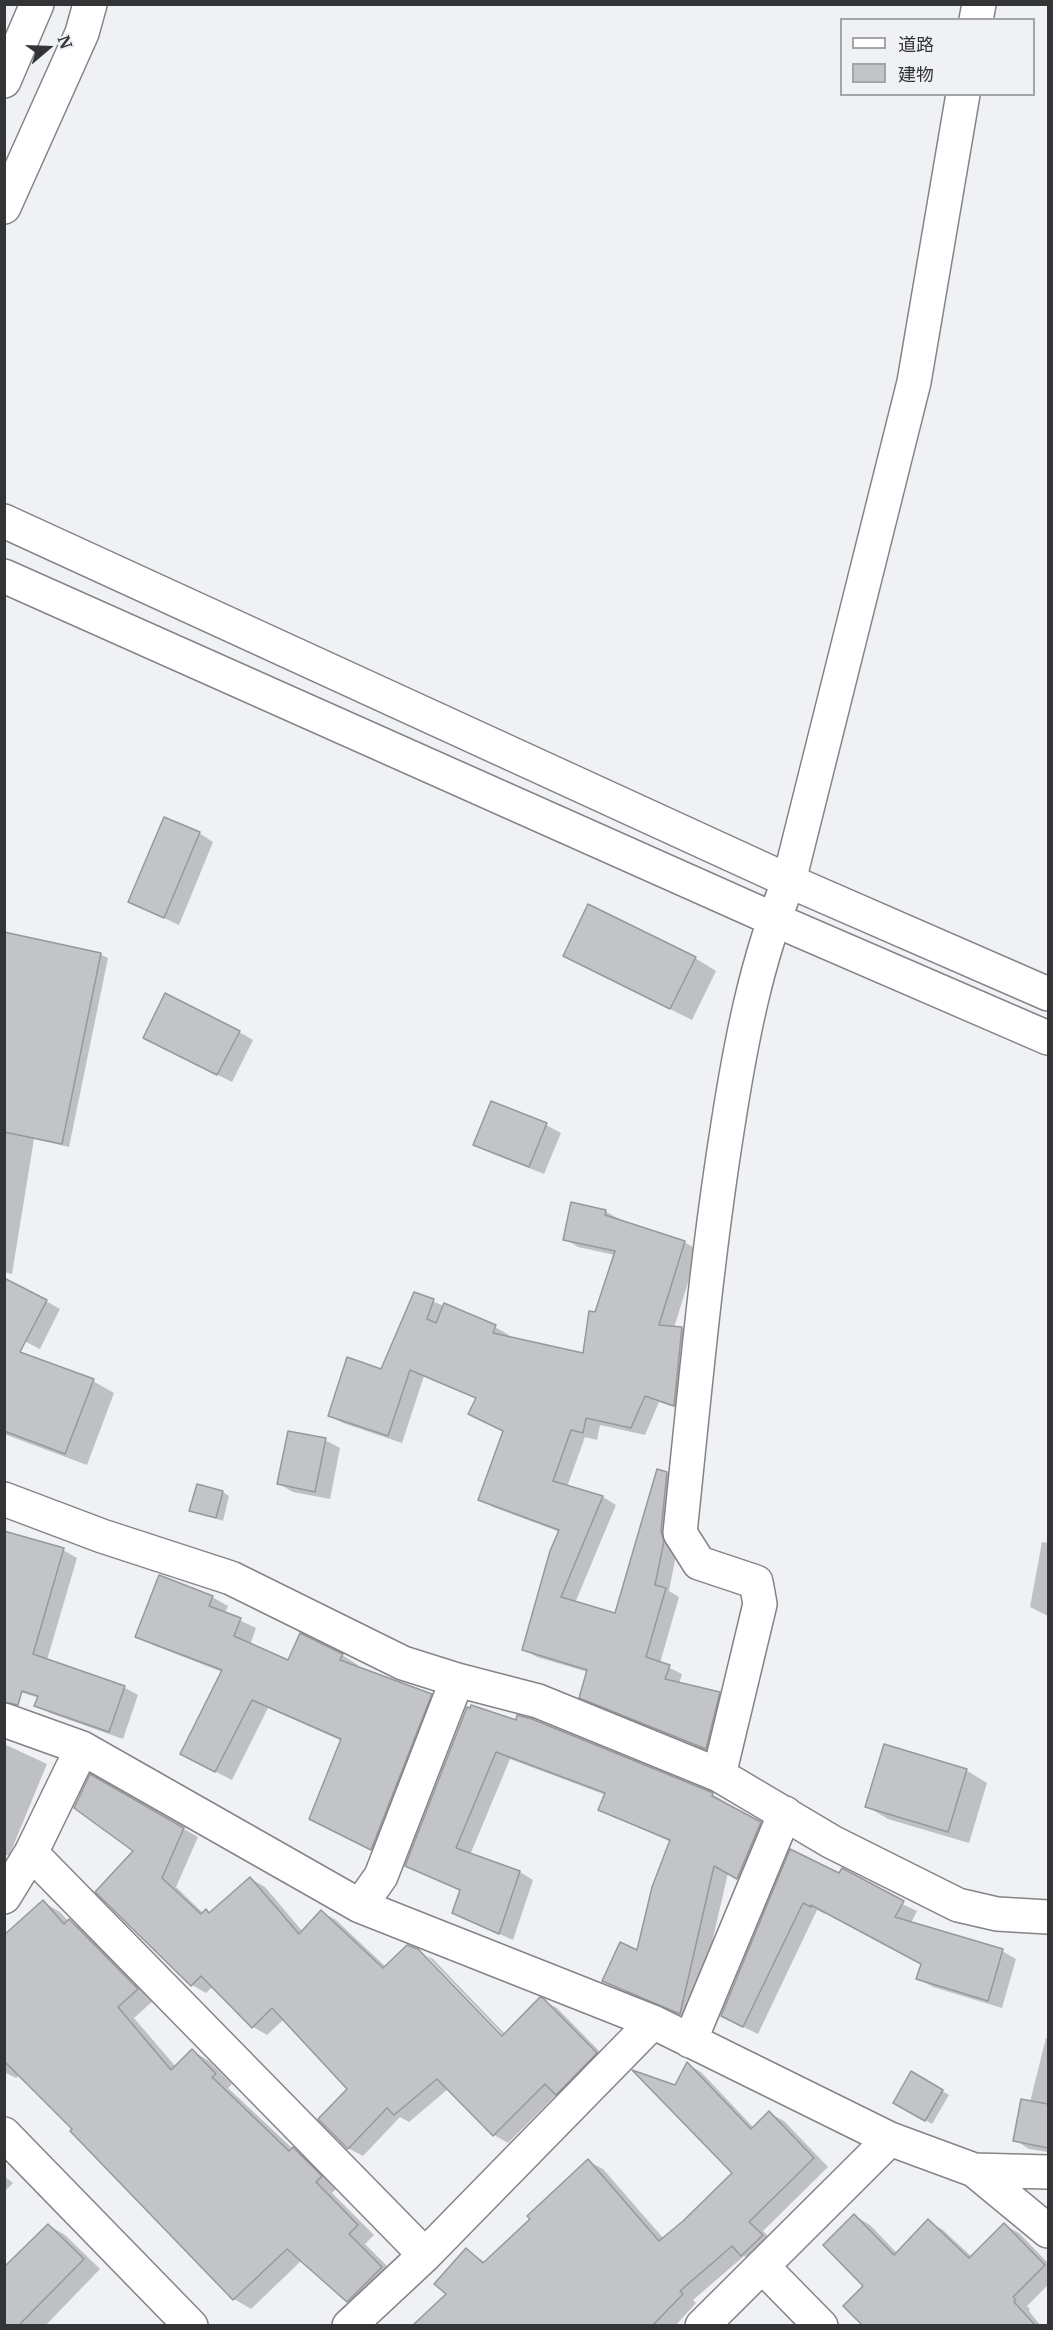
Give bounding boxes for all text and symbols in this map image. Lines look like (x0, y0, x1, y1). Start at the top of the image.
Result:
north arrow (18, 18, 78, 78)
legend (840, 18, 1035, 96)
text: N (54, 33, 77, 51)
text: 道路 (898, 33, 934, 56)
text: 建物 (898, 63, 934, 86)

